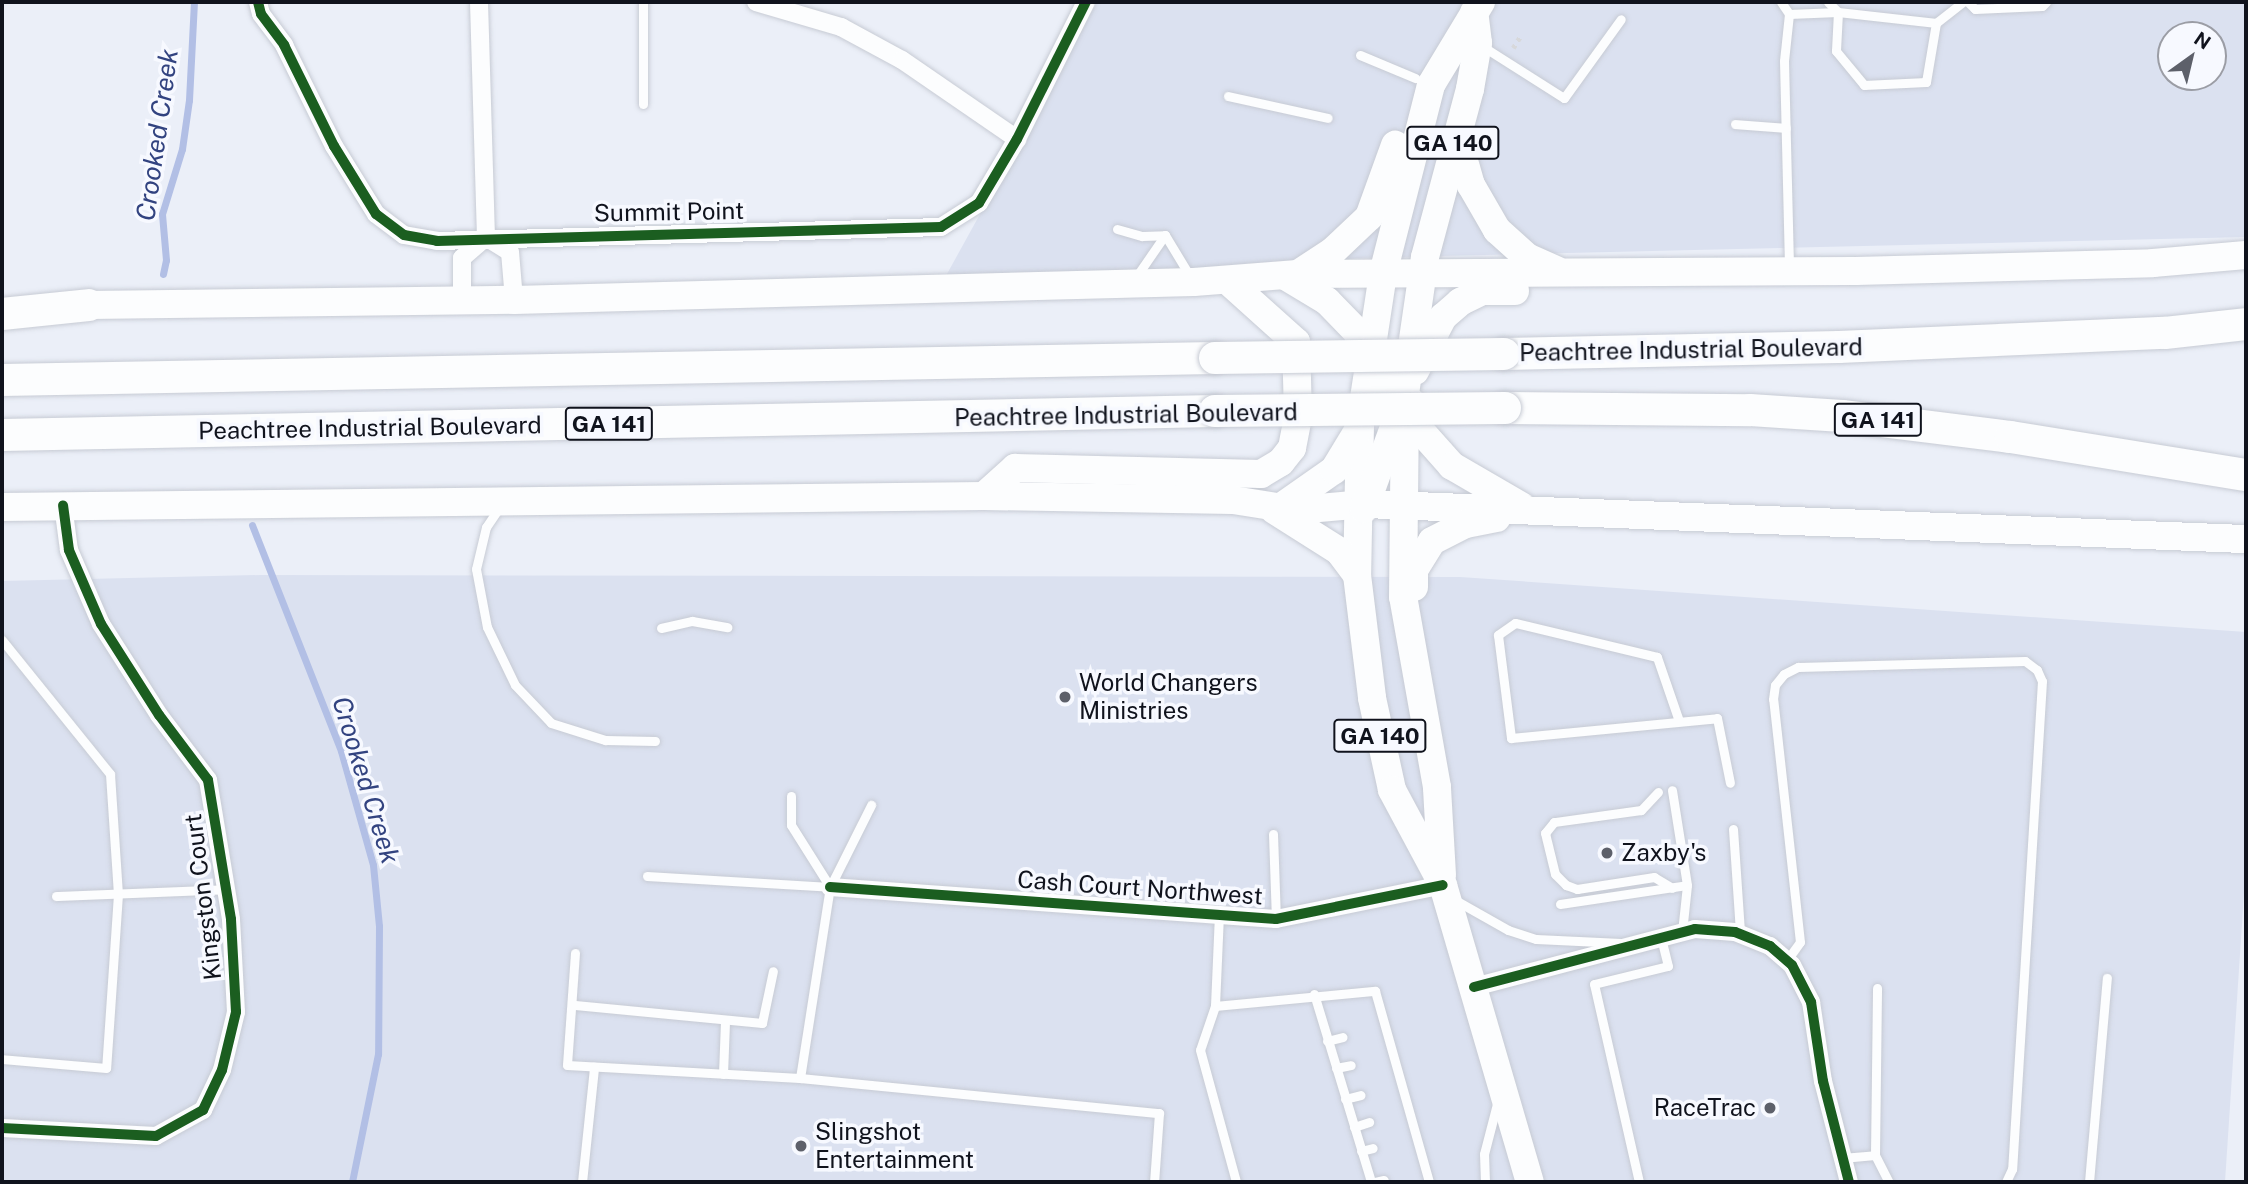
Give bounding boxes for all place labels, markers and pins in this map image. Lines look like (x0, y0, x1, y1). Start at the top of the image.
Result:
place label: World Changers Ministries (1079, 669, 1258, 725)
marker: World Changers Ministries (1057, 689, 1073, 705)
place label: Zaxby's (1621, 839, 1706, 867)
marker: Zaxby's (1599, 845, 1615, 861)
place label: RaceTrac (1654, 1094, 1756, 1122)
marker: RaceTrac (1762, 1100, 1778, 1116)
place label: Slingshot Entertainment (815, 1118, 974, 1174)
marker: Slingshot Entertainment (793, 1138, 809, 1154)

